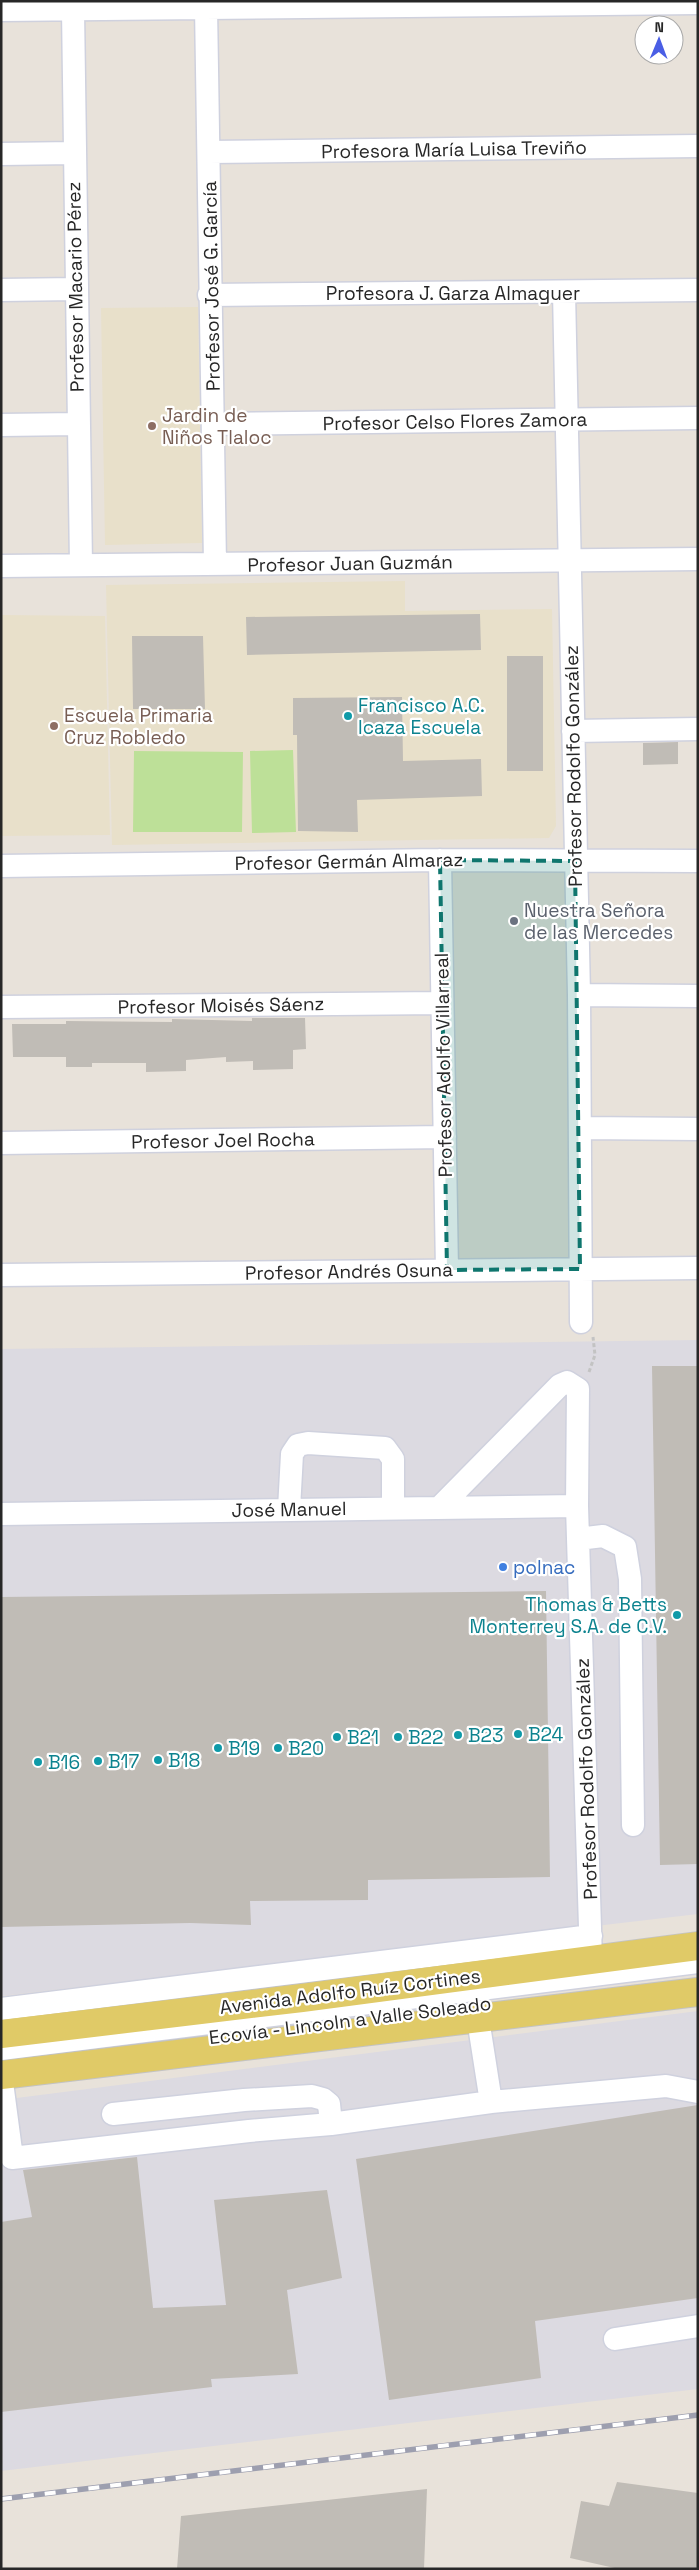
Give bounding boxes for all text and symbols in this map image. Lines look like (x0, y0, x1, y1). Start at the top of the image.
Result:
north arrow (634, 15, 684, 65)
text: N (654, 18, 664, 36)
street label: Profesora María Luisa Treviño (321, 135, 587, 164)
street label: Profesor José G. García (197, 181, 226, 391)
street label: Profesor Macario Pérez (61, 182, 90, 392)
street label: Profesora J. Garza Almaguer (326, 281, 580, 306)
place label: Jardin de Niños Tlaloc (162, 403, 272, 450)
street label: Profesor Celso Flores Zamora (322, 407, 588, 436)
marker: Jardin de Niños Tlaloc (146, 420, 158, 432)
street label: Profesor Juan Guzmán (247, 549, 453, 578)
street label: Profesor Rodolfo González (559, 645, 588, 887)
place label: Francisco A.C. Icaza Escuela (358, 693, 485, 740)
place label: Escuela Primaria Cruz Robledo (64, 703, 213, 750)
marker: Francisco A.C. Icaza Escuela (342, 710, 354, 722)
marker: Escuela Primaria Cruz Robledo (48, 720, 60, 732)
street label: Profesor Germán Almaraz (234, 847, 464, 876)
place label: Nuestra Señora de las Mercedes (524, 898, 673, 945)
marker: Nuestra Señora de las Mercedes (508, 915, 520, 927)
street label: Profesor Adolfo Villarreal (429, 952, 458, 1178)
street label: Profesor Moisés Sáenz (117, 991, 325, 1020)
street label: Profesor Joel Rocha (131, 1126, 315, 1155)
street label: Profesor Andrés Osuna (245, 1257, 453, 1286)
street label: José Manuel (231, 1496, 347, 1523)
place label: polnac (513, 1555, 575, 1580)
marker: polnac (497, 1561, 509, 1573)
place label: Thomas & Betts Monterrey S.A. de C.V. (470, 1592, 667, 1639)
marker: Thomas & Betts Monterrey S.A. de C.V. (671, 1609, 683, 1621)
street label: Profesor Rodolfo González (570, 1658, 603, 1900)
place label: B24 (528, 1722, 563, 1747)
place label: B23 (468, 1723, 503, 1748)
place label: B21 (347, 1725, 379, 1750)
place label: B22 (408, 1725, 443, 1750)
marker: B24 (512, 1728, 524, 1740)
marker: B23 (452, 1729, 464, 1741)
marker: B21 (331, 1731, 343, 1743)
marker: B22 (392, 1731, 404, 1743)
place label: B19 (228, 1736, 260, 1761)
place label: B20 (288, 1736, 324, 1761)
marker: B19 (212, 1742, 224, 1754)
marker: B20 (272, 1742, 284, 1754)
place label: B18 (168, 1748, 200, 1773)
place label: B17 (108, 1749, 140, 1774)
place label: B16 (48, 1750, 80, 1775)
marker: B18 (152, 1754, 164, 1766)
marker: B17 (92, 1755, 104, 1767)
marker: B16 (32, 1756, 44, 1768)
street label: Avenida Adolfo Ruíz Cortines (218, 1963, 482, 2020)
street label: Ecovía - Lincoln a Valle Soleado (207, 1991, 493, 2050)

